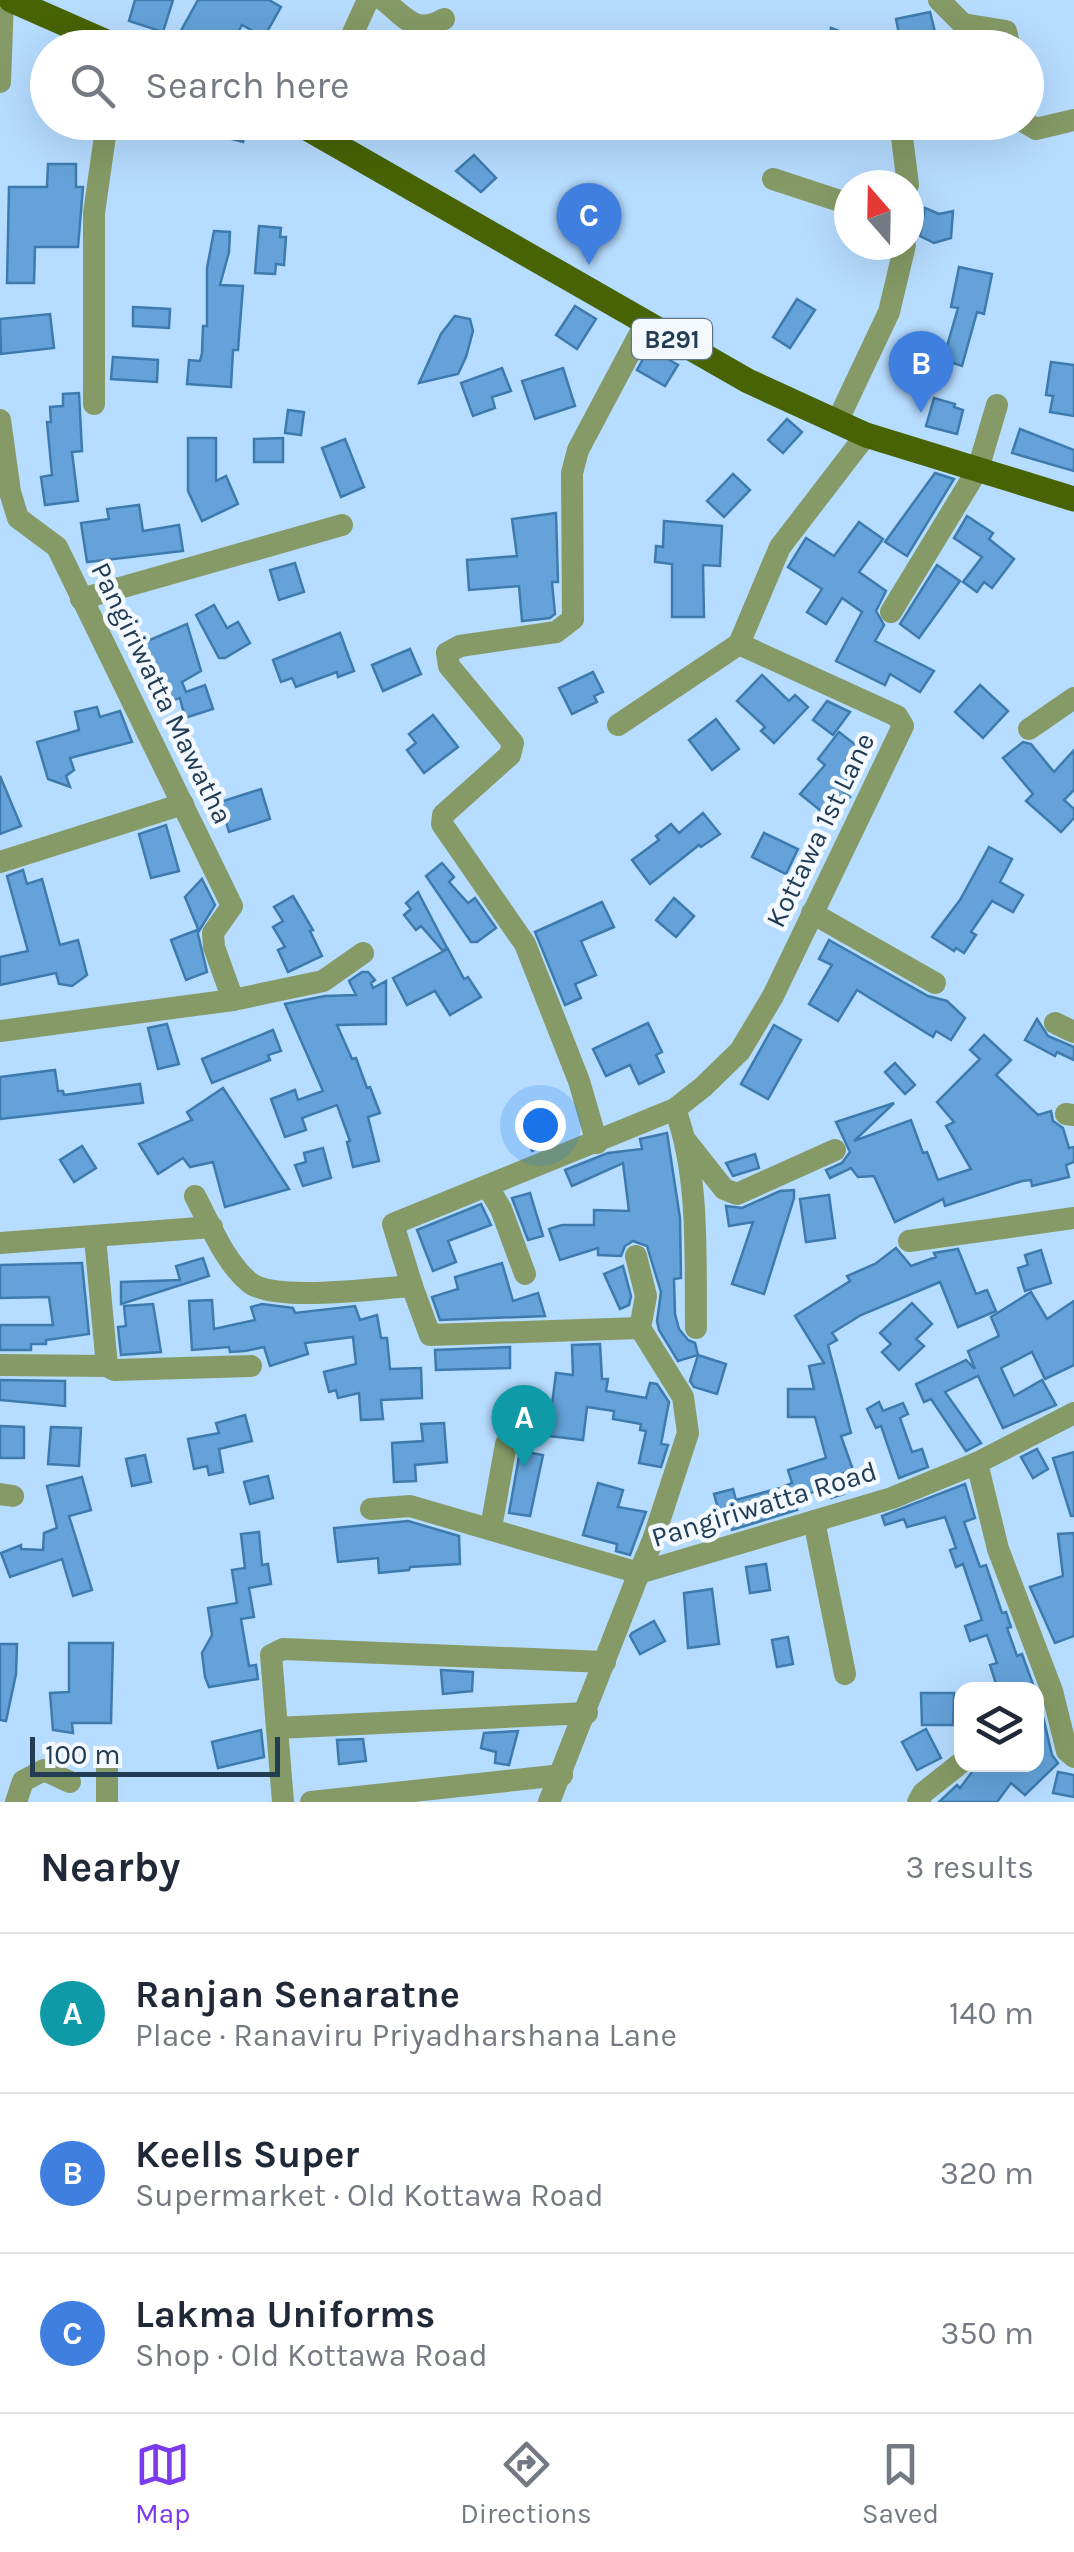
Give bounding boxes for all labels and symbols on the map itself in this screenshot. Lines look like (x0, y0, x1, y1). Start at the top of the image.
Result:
north arrow (834, 170, 924, 260)
pin: C (556, 182, 622, 265)
road number: B291 (632, 319, 712, 359)
pin: B (888, 330, 954, 413)
street label: Pangiriwatta Mawatha (84, 557, 240, 829)
street label: Kottawa 1st Lane (759, 727, 881, 933)
your location (515, 1100, 566, 1151)
pin: A (492, 1384, 556, 1467)
street label: Pangiriwatta Road (647, 1454, 881, 1554)
scale bar (30, 1732, 280, 1776)

